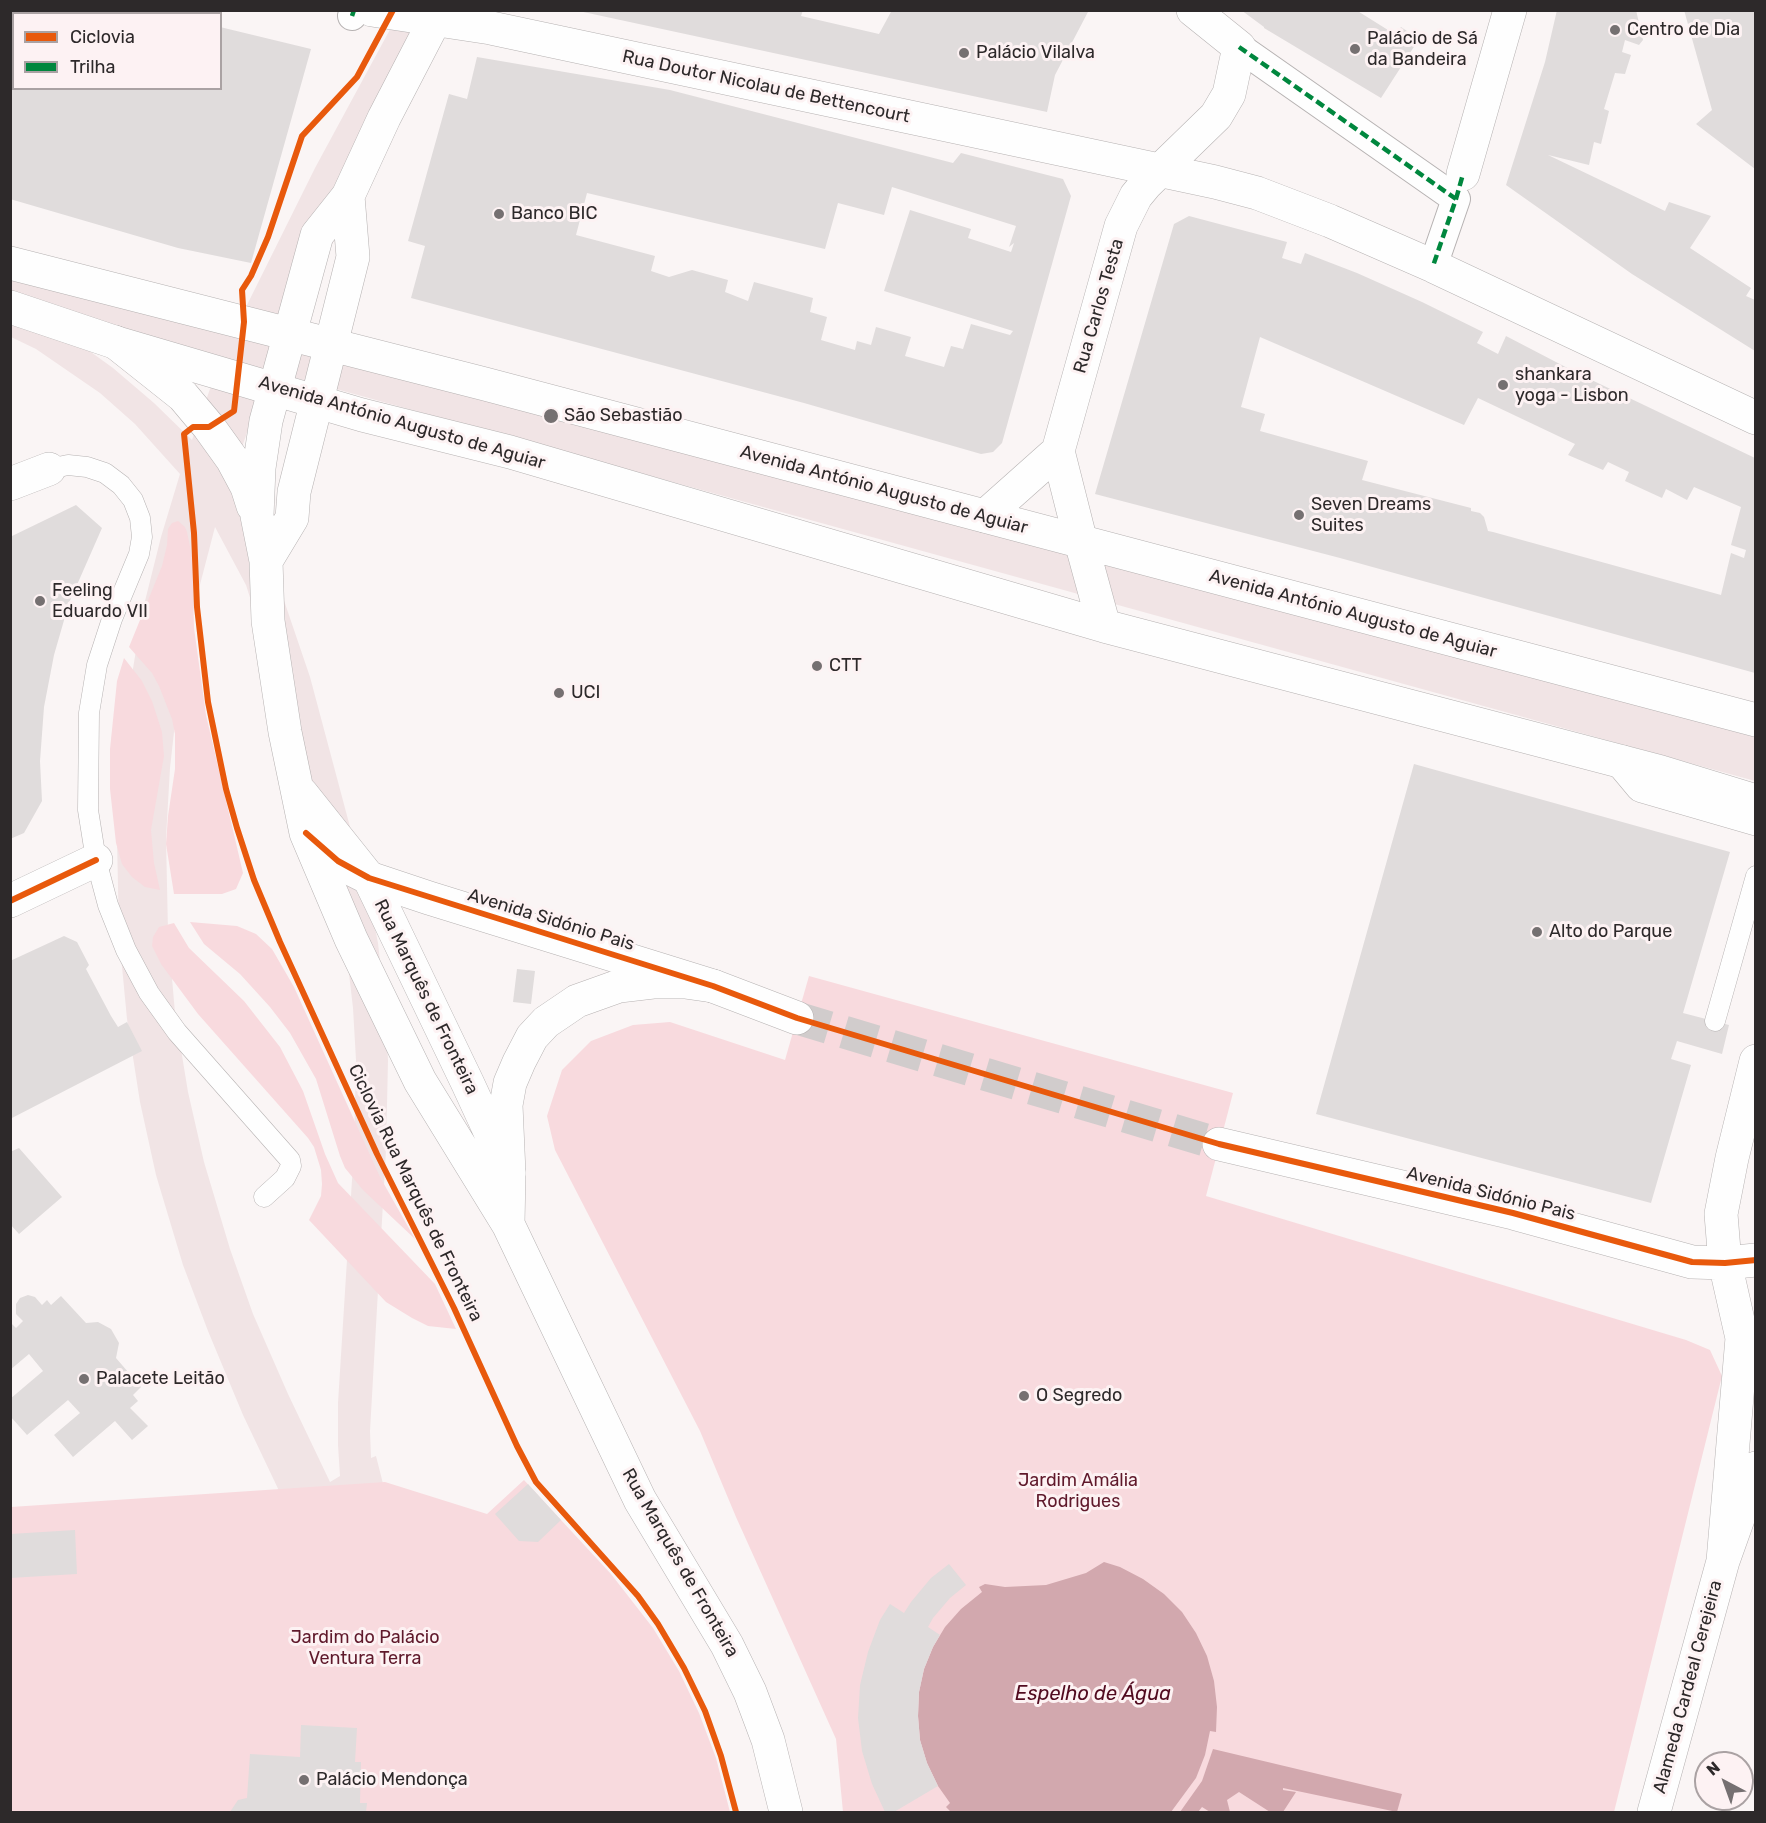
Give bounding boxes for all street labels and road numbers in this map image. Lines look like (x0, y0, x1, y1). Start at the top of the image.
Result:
street label: Rua Doutor Nicolau de Bettencourt (620, 46, 912, 128)
street label: Rua Carlos Testa (1069, 236, 1129, 376)
street label: Avenida António Augusto de Aguiar (256, 372, 548, 474)
street label: Avenida António Augusto de Aguiar (738, 441, 1030, 539)
street label: Avenida António Augusto de Aguiar (1207, 565, 1499, 663)
street label: Avenida Sidónio Pais (465, 884, 637, 956)
street label: Rua Marquês de Fronteira (369, 896, 483, 1098)
street label: Ciclovia Rua Marquês de Fronteira (343, 1061, 487, 1325)
street label: Avenida Sidónio Pais (1404, 1163, 1578, 1225)
street label: Rua Marquês de Fronteira (617, 1465, 743, 1661)
street label: Alameda Cardeal Cerejeira (1649, 1578, 1727, 1796)

